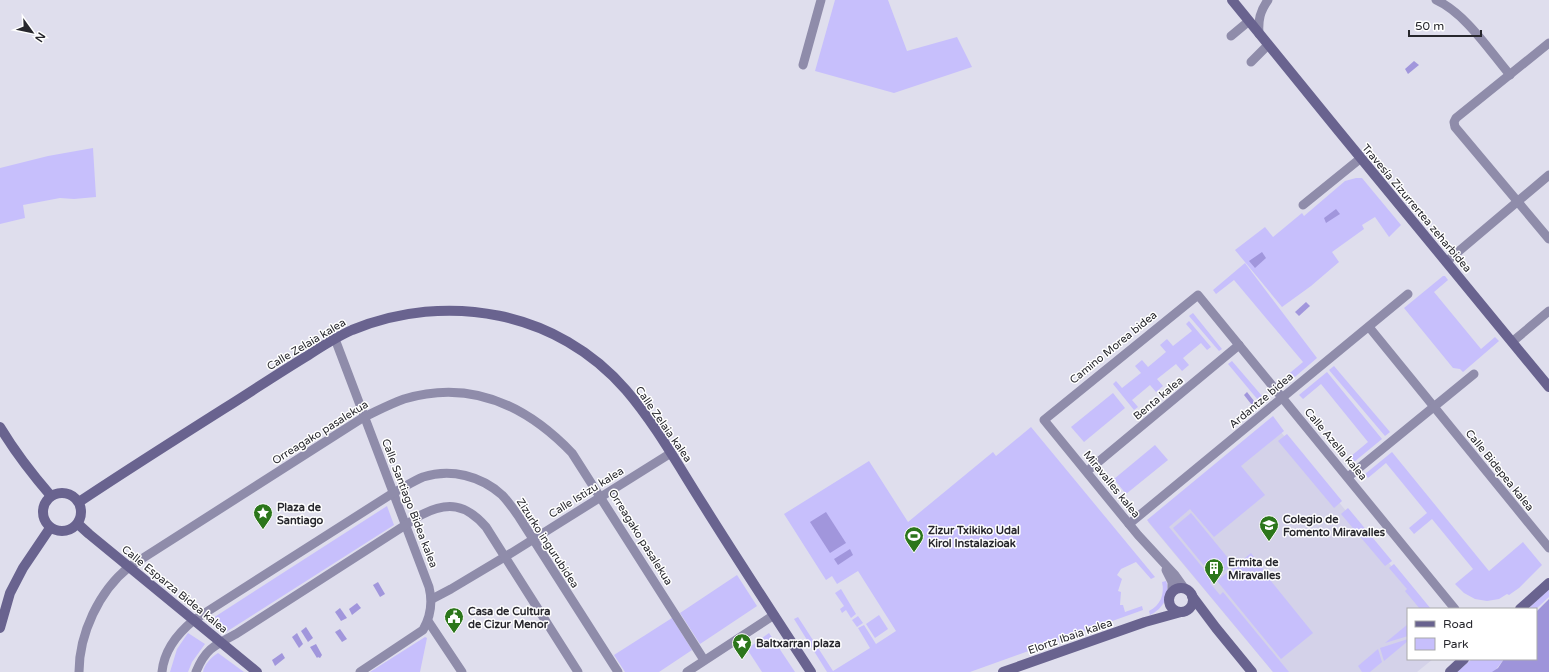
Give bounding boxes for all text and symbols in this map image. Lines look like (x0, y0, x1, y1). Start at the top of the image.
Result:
north arrow (12, 12, 52, 52)
scale bar (1409, 12, 1481, 38)
text: 50 m (1415, 19, 1444, 33)
text: N (32, 30, 48, 44)
street label: Travesía Zizurrertea zeharbidea (1359, 142, 1474, 275)
street label: Camino Morea bidea (1067, 308, 1160, 387)
street label: Calle Zelaia kalea (265, 316, 348, 373)
street label: Ardantze bidea (1227, 370, 1296, 431)
street label: Benta kalea (1131, 374, 1186, 423)
street label: Calle Zelaia kalea (633, 384, 695, 465)
street label: Orreagako pasalekua (270, 398, 371, 467)
street label: Calle Azella kalea (1302, 406, 1370, 483)
street label: Calle Bidepea kalea (1463, 427, 1537, 514)
street label: Calle Santiago Bidea kalea (379, 437, 440, 570)
street label: Miravalles kalea (1081, 448, 1143, 520)
street label: Calle Istizu kalea (546, 464, 626, 521)
street label: Orreagako pasalekua (606, 487, 675, 588)
street label: Zizurko ingurubidea (514, 496, 582, 591)
place label: Plaza de Santiago (277, 501, 324, 528)
place icon: Plaza de Santiago (252, 502, 274, 530)
place label: Colegio de Fomento Miravalles (1283, 513, 1386, 539)
school or university icon: Colegio de Fomento Miravalles (1258, 514, 1280, 542)
place label: Zizur Txikiko Udal Kirol Instalazioak (928, 524, 1020, 550)
sports icon: Zizur Txikiko Udal Kirol Instalazioak (903, 525, 925, 553)
street label: Calle Esparza Bidea kalea (119, 543, 230, 636)
place label: Ermita de Miravalles (1228, 556, 1281, 582)
building icon: Ermita de Miravalles (1203, 557, 1225, 585)
place label: Casa de Cultura de Cizur Menor (468, 605, 550, 631)
public building icon: Casa de Cultura de Cizur Menor (443, 606, 465, 634)
legend (1407, 608, 1537, 660)
street label: Elortz Ibaia kalea (1026, 616, 1114, 657)
text: Road (1443, 617, 1473, 631)
place icon: Baltxarran plaza (731, 632, 753, 660)
place label: Baltxarran plaza (756, 637, 841, 651)
text: Park (1443, 637, 1469, 651)

